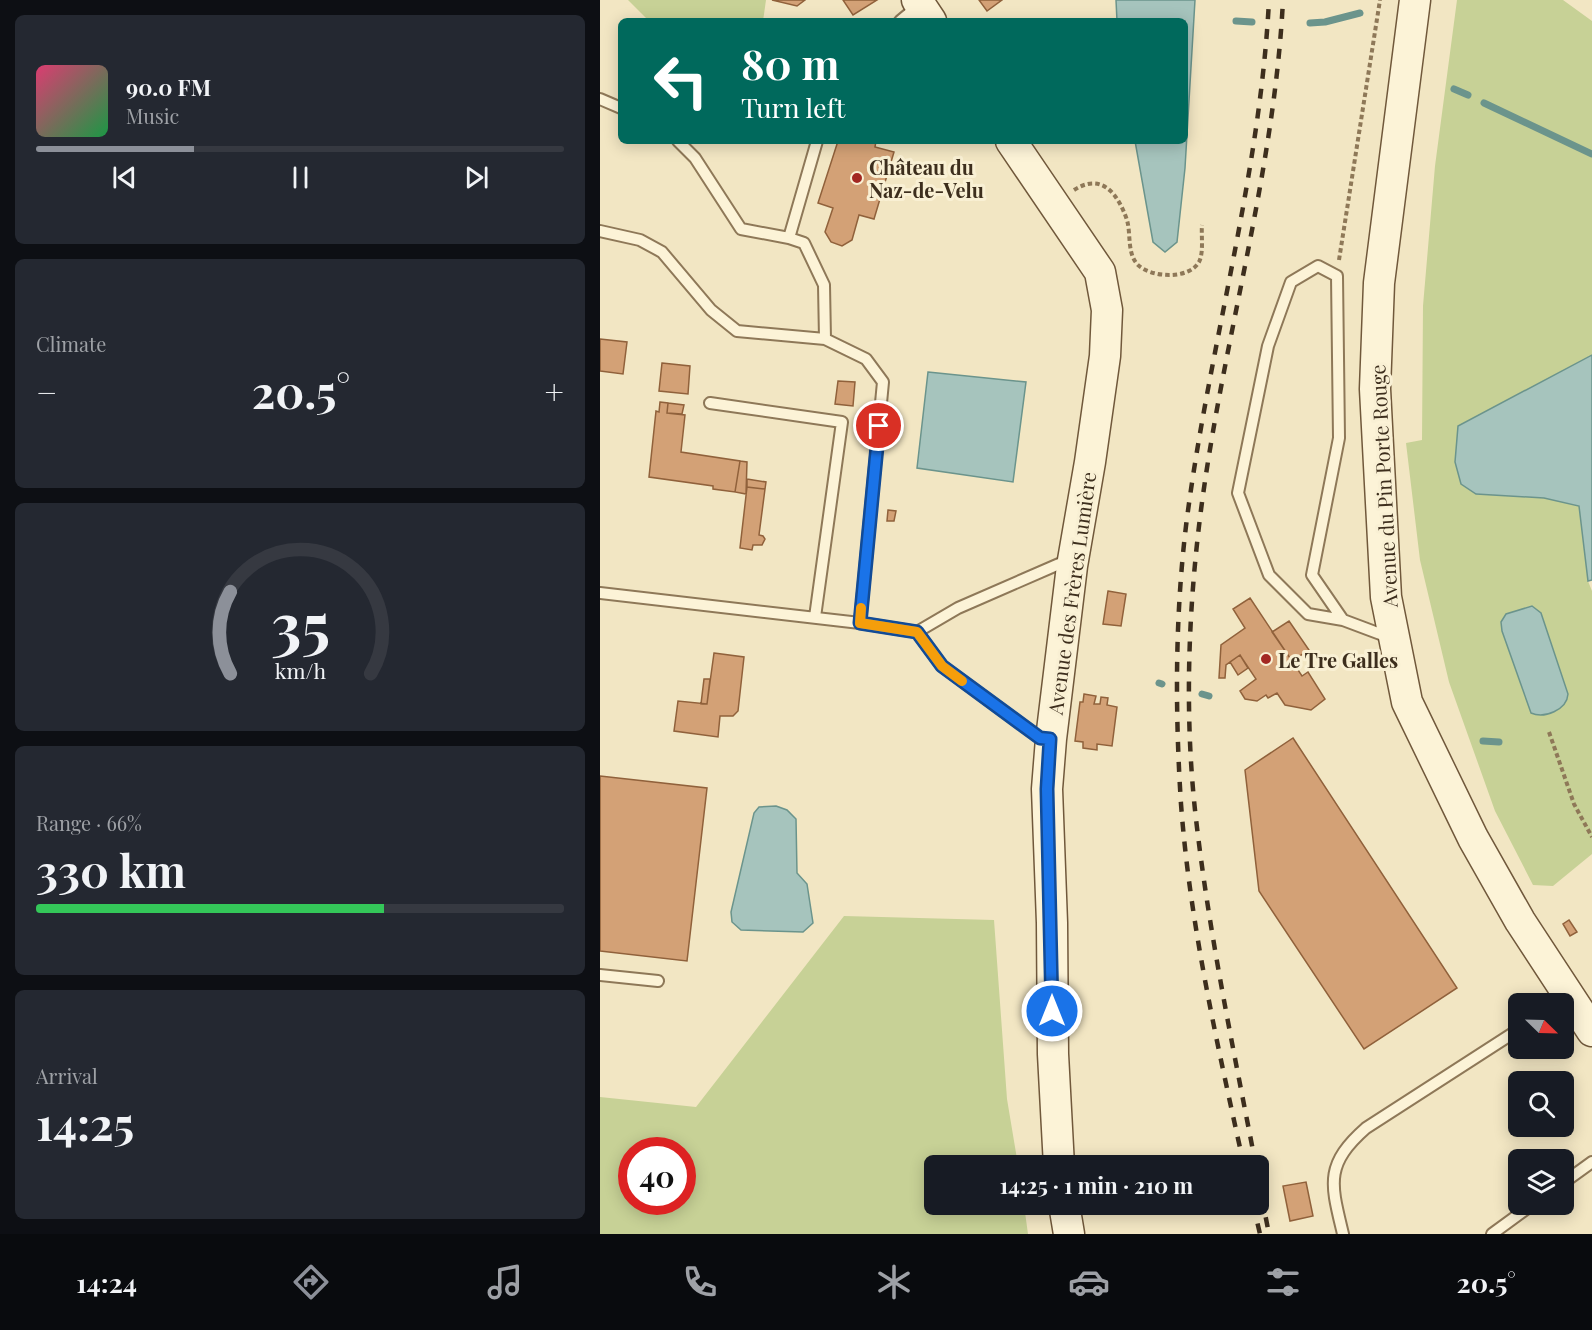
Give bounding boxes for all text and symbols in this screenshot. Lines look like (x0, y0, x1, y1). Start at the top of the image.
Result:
text: 80 m (741, 35, 839, 91)
icon: left (642, 42, 720, 120)
text: 90.0 FM (126, 72, 211, 102)
text: Turn left (741, 89, 845, 125)
text: Music (126, 102, 179, 129)
place label: Château du Naz-de-Velu (869, 153, 984, 203)
icon: previous (108, 161, 141, 194)
icon: pause (284, 161, 317, 194)
icon: next (460, 161, 493, 194)
marker: Château du Naz-de-Velu (850, 171, 864, 185)
text: Climate (36, 330, 106, 357)
text: 20.5° (252, 360, 350, 420)
street label: Avenue du Pin Porte Rouge (1363, 364, 1403, 609)
text: − (36, 369, 57, 413)
text: + (545, 369, 564, 413)
pin (853, 400, 904, 451)
icon: arrive (862, 409, 895, 442)
street label: Avenue des Frères Lumière (1040, 470, 1101, 717)
text: 35 (270, 580, 330, 664)
place label: Le Tre Galles (1278, 646, 1398, 673)
marker: Le Tre Galles (1259, 652, 1273, 666)
text: km/h (274, 656, 326, 684)
text: Range · 66% (36, 809, 142, 836)
text: 330 km (36, 839, 186, 899)
position arrow (1020, 979, 1084, 1043)
north arrow (1508, 993, 1574, 1059)
map controls (1508, 993, 1574, 1215)
text: Arrival (36, 1062, 98, 1089)
button: search (1508, 1071, 1574, 1137)
text: 14:25 (36, 1092, 134, 1152)
speed limit sign: 40 (618, 1137, 696, 1215)
button: layers (1508, 1149, 1574, 1215)
text: 14:25 · 1 min · 210 m (1000, 1170, 1193, 1200)
icon: directions (290, 1261, 332, 1303)
icon: music (484, 1261, 526, 1303)
icon: phone (679, 1261, 721, 1303)
icon: climate (873, 1261, 915, 1303)
icon: car (1068, 1261, 1110, 1303)
icon: filters (1262, 1261, 1304, 1303)
text: 14:24 (76, 1264, 137, 1300)
text: 20.5° (1457, 1264, 1516, 1300)

